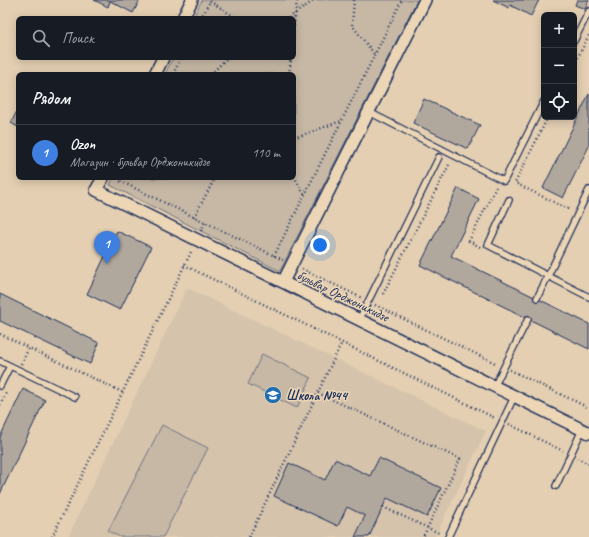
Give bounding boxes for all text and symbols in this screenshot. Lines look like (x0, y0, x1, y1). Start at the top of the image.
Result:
map controls (541, 12, 577, 120)
button: + (541, 12, 577, 48)
search box (16, 16, 296, 60)
icon: search (30, 27, 52, 49)
text: Поиск (62, 29, 94, 48)
button: − (541, 48, 577, 84)
button: locate (541, 84, 577, 120)
text: Рядом (32, 88, 70, 109)
text: Ozon (70, 135, 95, 154)
text: 1 (42, 145, 48, 161)
text: 110 m (252, 145, 280, 161)
text: Магазин · бульвар Орджоникидзе (70, 154, 210, 170)
pin: 1 (94, 231, 120, 264)
your location (310, 235, 330, 255)
street label: бульвар Орджоникидзе (294, 266, 393, 326)
school or university icon: Школа №44 (263, 385, 283, 405)
place label: Школа №44 (286, 387, 349, 404)

